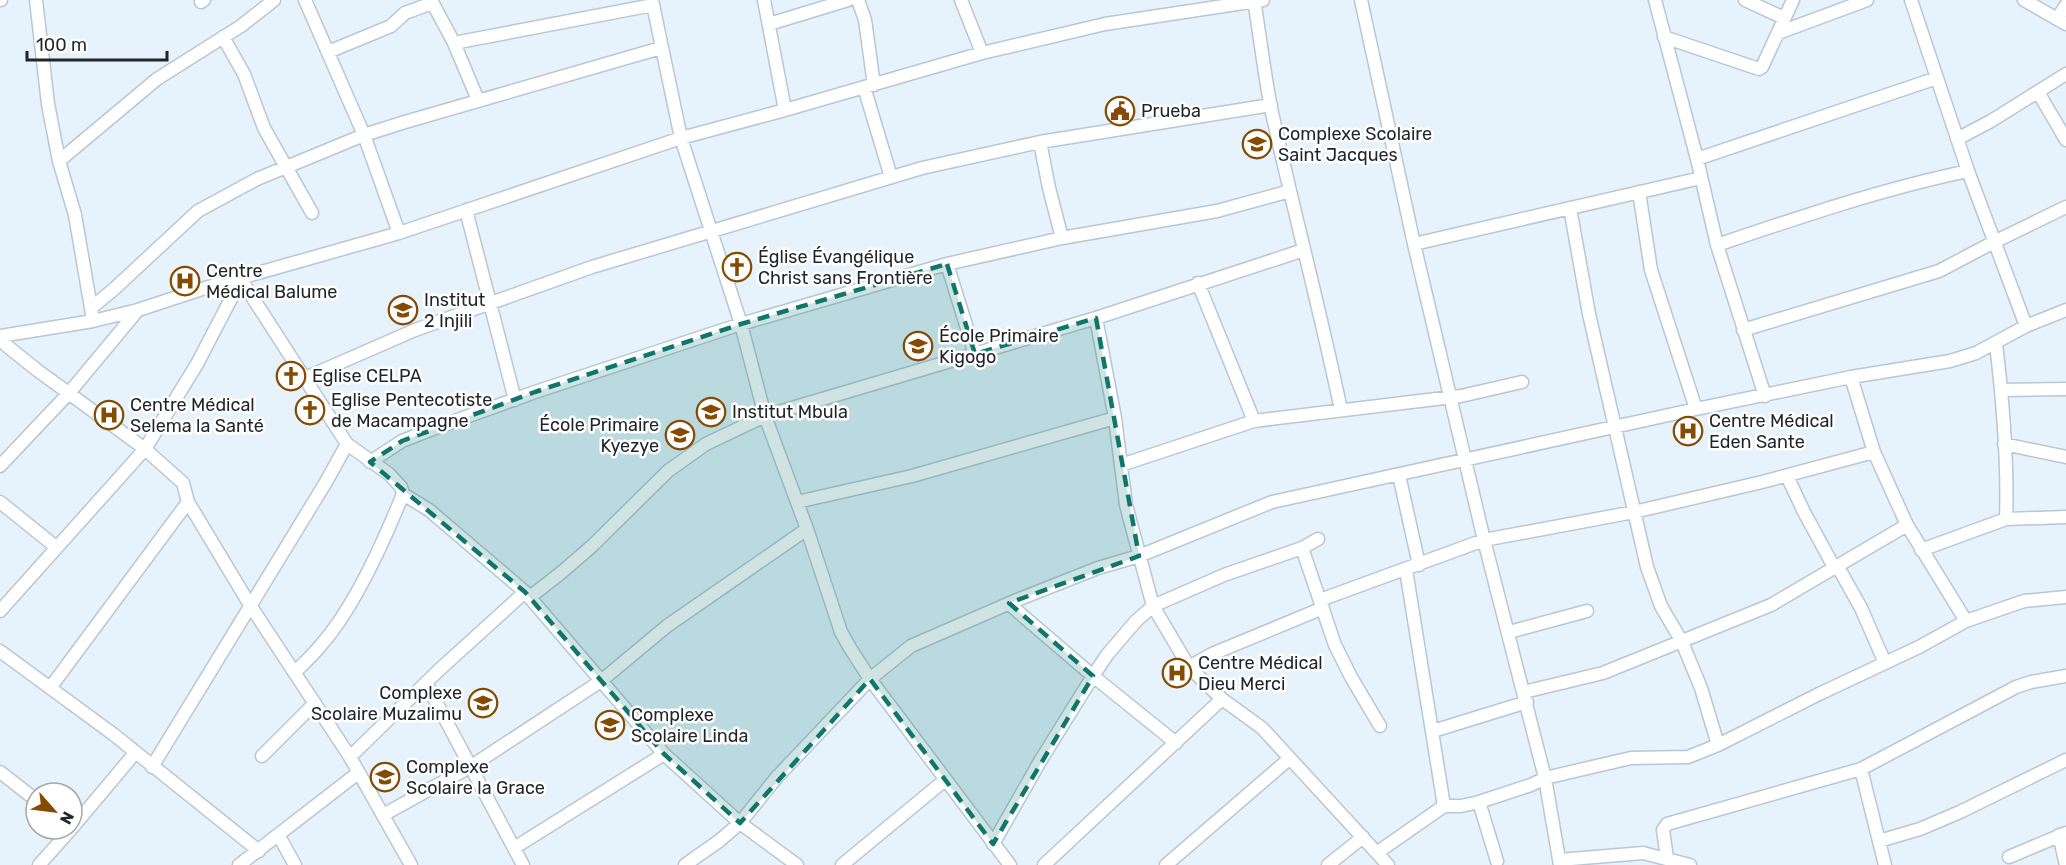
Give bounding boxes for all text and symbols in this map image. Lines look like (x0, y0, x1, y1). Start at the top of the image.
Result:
scale bar (27, 24, 166, 62)
text: 100 m (36, 34, 87, 56)
public building icon: Prueba (1104, 95, 1136, 127)
place label: Prueba (1141, 100, 1201, 122)
place label: Complexe Scolaire Saint Jacques (1278, 123, 1432, 166)
school or university icon: Complexe Scolaire Saint Jacques (1241, 128, 1273, 160)
place label: Église Évangélique Christ sans Frontière (758, 246, 933, 289)
church icon: Église Évangélique Christ sans Frontière (721, 251, 753, 283)
place label: Centre Médical Balume (206, 260, 337, 303)
hospital icon: Centre Médical Balume (169, 265, 201, 297)
place label: Institut 2 Injili (424, 289, 485, 332)
school or university icon: Institut 2 Injili (387, 294, 419, 326)
place label: École Primaire Kigogo (939, 325, 1059, 368)
school or university icon: École Primaire Kigogo (902, 330, 934, 362)
church icon: Eglise CELPA (275, 360, 307, 392)
place label: Eglise CELPA (312, 365, 422, 387)
place label: Eglise Pentecotiste de Macampagne (331, 389, 492, 432)
place label: Centre Médical Selema la Santé (130, 394, 264, 437)
church icon: Eglise Pentecotiste de Macampagne (294, 394, 326, 426)
school or university icon: Institut Mbula (695, 396, 727, 428)
hospital icon: Centre Médical Selema la Santé (93, 399, 125, 431)
place label: Institut Mbula (732, 401, 848, 423)
place label: Centre Médical Eden Sante (1709, 410, 1834, 453)
place label: École Primaire Kyezye (539, 414, 659, 457)
hospital icon: Centre Médical Eden Sante (1672, 415, 1704, 447)
school or university icon: École Primaire Kyezye (664, 419, 696, 451)
place label: Centre Médical Dieu Merci (1198, 652, 1323, 695)
hospital icon: Centre Médical Dieu Merci (1161, 657, 1193, 689)
place label: Complexe Scolaire Muzalimu (311, 682, 462, 725)
school or university icon: Complexe Scolaire Muzalimu (467, 687, 499, 719)
place label: Complexe Scolaire Linda (631, 704, 748, 747)
school or university icon: Complexe Scolaire Linda (594, 709, 626, 741)
place label: Complexe Scolaire la Grace (406, 756, 545, 799)
school or university icon: Complexe Scolaire la Grace (369, 761, 401, 793)
north arrow (24, 781, 84, 841)
text: N (56, 808, 78, 827)

